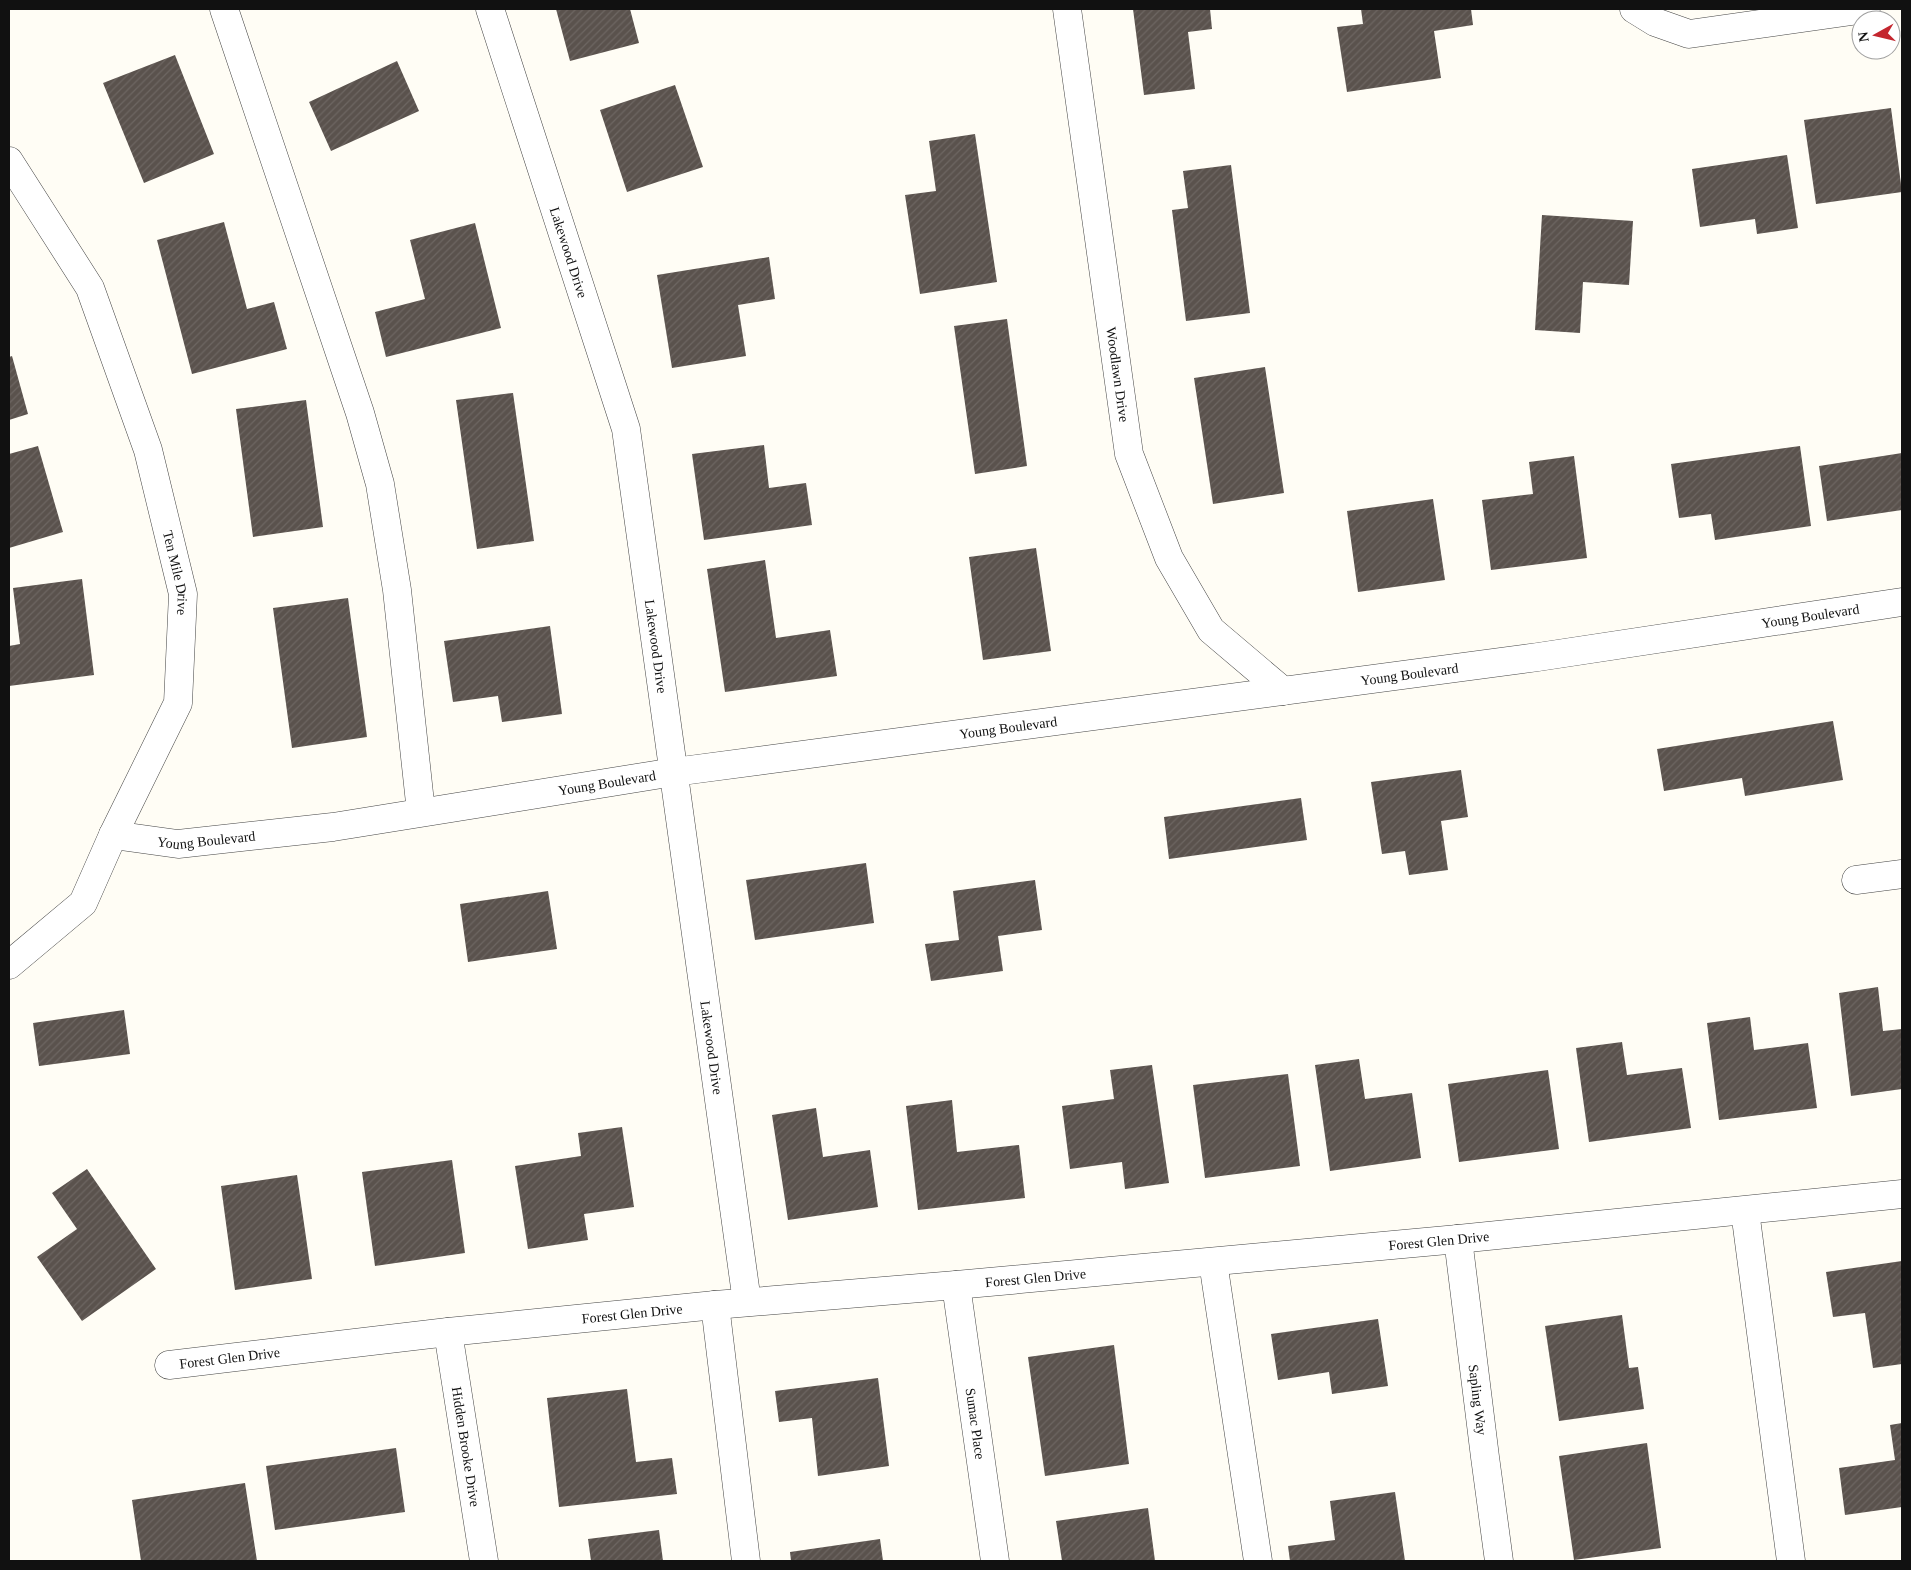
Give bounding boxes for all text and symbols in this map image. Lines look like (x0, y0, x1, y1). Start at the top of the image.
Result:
north arrow (1851, 10, 1901, 60)
text: N (1855, 31, 1872, 43)
street label: Lakewood Drive (547, 205, 590, 300)
street label: Woodlawn Drive (1103, 326, 1131, 423)
street label: Ten Mile Drive (160, 529, 190, 615)
street label: Lakewood Drive (642, 599, 670, 694)
street label: Young Boulevard (1761, 602, 1860, 631)
street label: Young Boulevard (1360, 661, 1459, 689)
street label: Young Boulevard (958, 714, 1058, 742)
street label: Young Boulevard (557, 768, 657, 799)
street label: Young Boulevard (156, 829, 256, 852)
street label: Lakewood Drive (697, 1000, 725, 1096)
street label: Forest Glen Drive (1388, 1229, 1490, 1253)
street label: Forest Glen Drive (985, 1266, 1087, 1290)
street label: Forest Glen Drive (581, 1301, 683, 1326)
street label: Forest Glen Drive (179, 1345, 281, 1372)
street label: Sapling Way (1466, 1364, 1489, 1436)
street label: Hidden Brooke Drive (449, 1386, 482, 1508)
street label: Sumac Place (963, 1387, 988, 1460)

